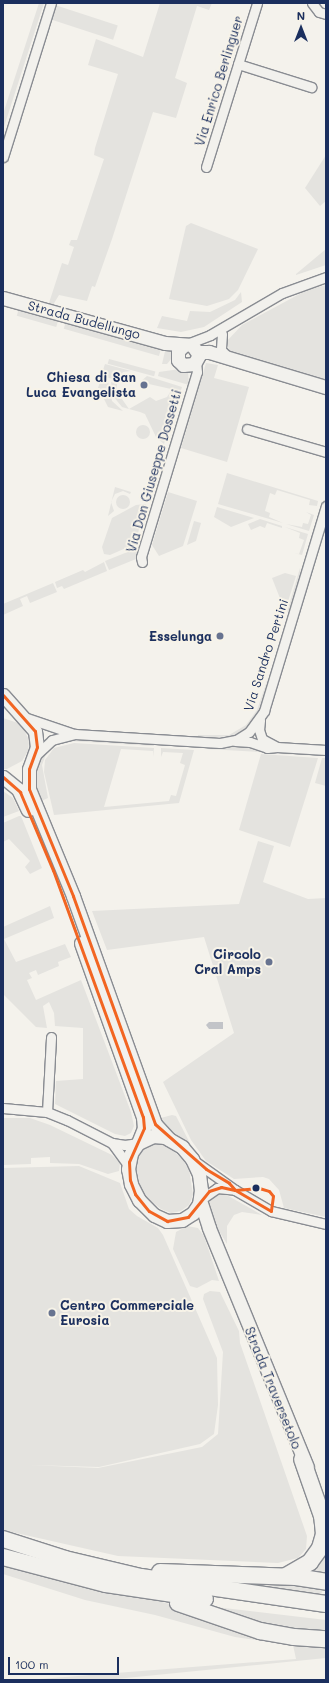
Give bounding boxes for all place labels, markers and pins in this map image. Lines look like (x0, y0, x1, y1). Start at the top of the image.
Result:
place label: Chiesa di San Luca Evangelista (26, 370, 136, 401)
marker: Chiesa di San Luca Evangelista (139, 380, 149, 390)
place label: Esselunga (149, 628, 212, 644)
marker: Esselunga (215, 631, 225, 641)
place label: Circolo Cral Amps (194, 947, 261, 978)
marker: Circolo Cral Amps (264, 957, 274, 967)
unlabelled marker (251, 1183, 261, 1193)
place label: Centro Commerciale Eurosia (60, 1298, 194, 1329)
marker: Centro Commerciale Eurosia (47, 1308, 57, 1318)

